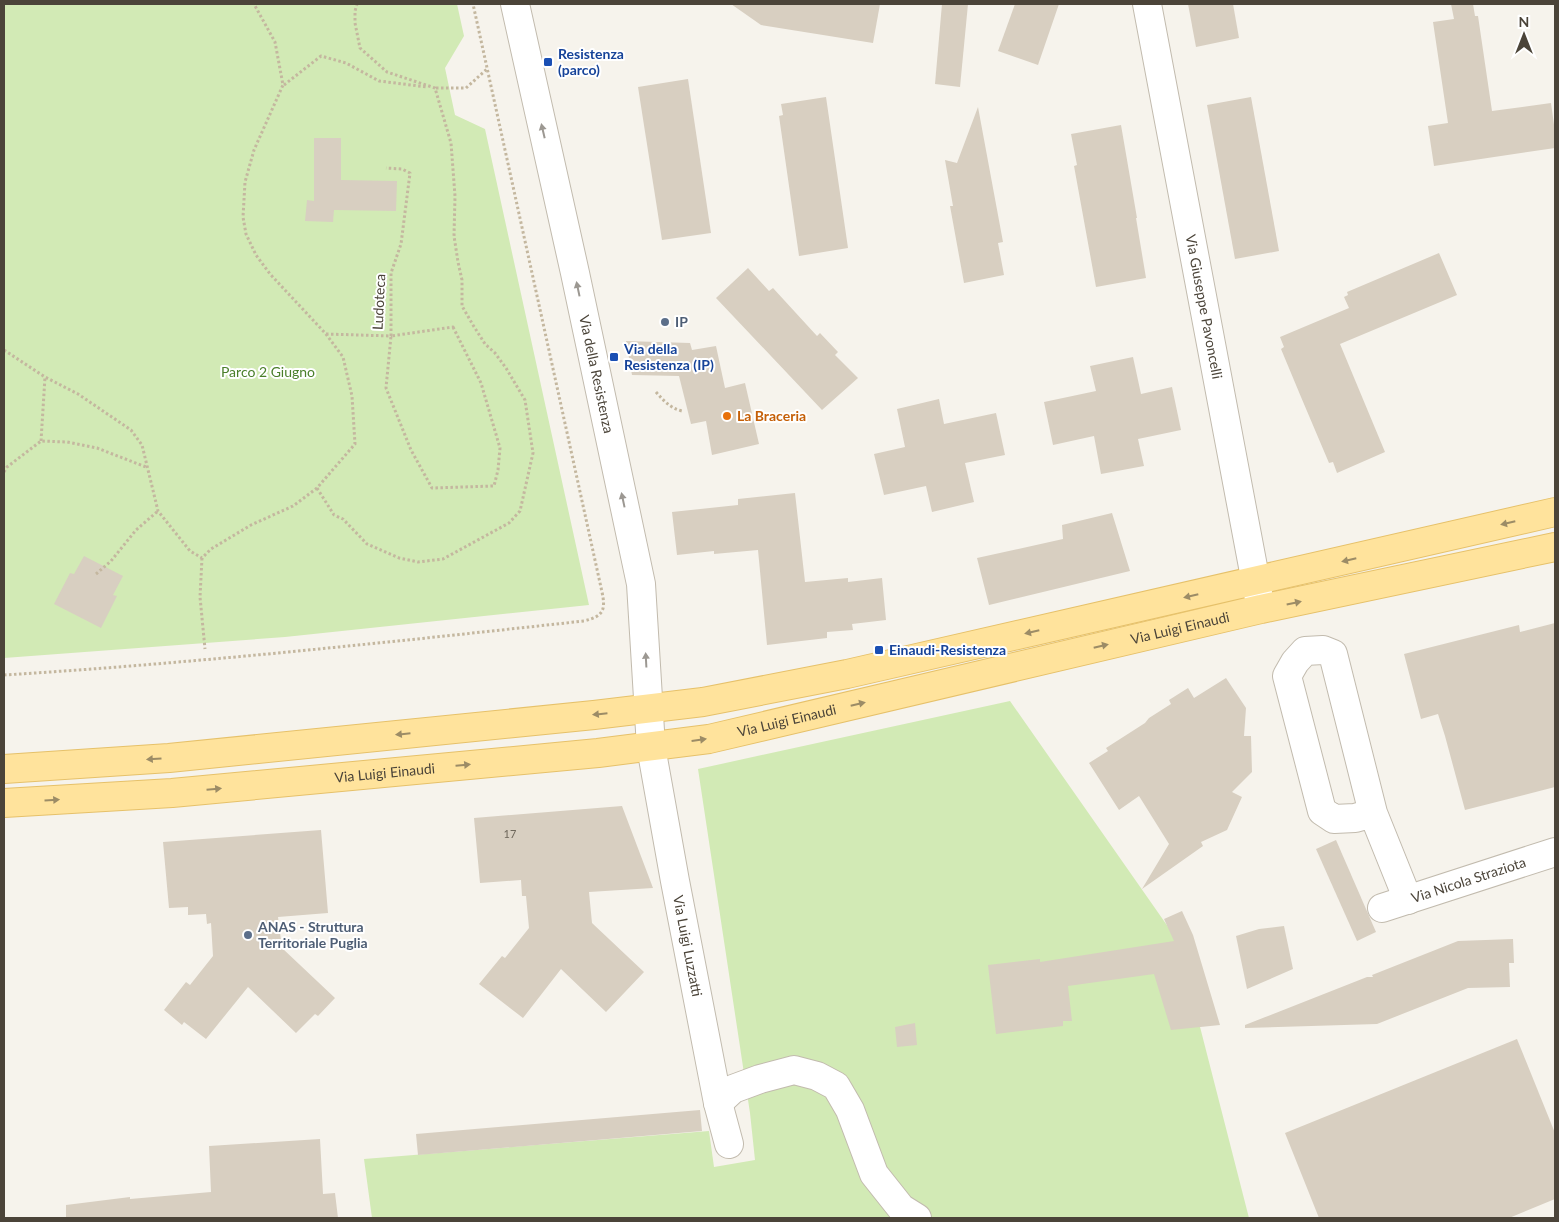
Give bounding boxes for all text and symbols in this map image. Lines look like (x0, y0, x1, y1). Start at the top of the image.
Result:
north arrow (1499, 10, 1549, 60)
text: N (1519, 13, 1529, 30)
place label: Resistenza (parco) (558, 45, 624, 78)
marker: Resistenza (parco) (542, 56, 554, 68)
one-way arrow (539, 123, 547, 138)
street label: Via Giuseppe Pavoncelli (1183, 233, 1226, 380)
street label: Ludoteca (369, 273, 388, 331)
one-way arrow (574, 281, 582, 297)
street label: Via della Resistenza (576, 313, 618, 435)
place label: IP (675, 313, 688, 330)
marker: IP (659, 316, 671, 328)
place label: Via della Resistenza (IP) (623, 340, 714, 373)
marker: Via della Resistenza (IP) (608, 351, 620, 363)
park label: Parco 2 Giugno (221, 363, 315, 380)
place label: La Braceria (737, 407, 806, 424)
marker: La Braceria (721, 410, 733, 422)
one-way arrow (619, 492, 627, 507)
one-way arrow (1500, 519, 1515, 527)
one-way arrow (1342, 556, 1357, 564)
one-way arrow (1183, 592, 1199, 600)
one-way arrow (1286, 598, 1302, 606)
street label: Via Luigi Einaudi (1129, 608, 1231, 647)
one-way arrow (1025, 628, 1040, 636)
place label: Einaudi-Resistenza (889, 641, 1006, 658)
one-way arrow (1093, 642, 1108, 650)
marker: Einaudi-Resistenza (873, 644, 885, 656)
one-way arrow (641, 652, 649, 668)
street label: Via Luigi Einaudi (736, 700, 838, 740)
one-way arrow (850, 700, 865, 708)
one-way arrow (591, 710, 607, 718)
one-way arrow (395, 731, 411, 739)
one-way arrow (692, 736, 708, 744)
one-way arrow (146, 756, 162, 764)
street label: Via Luigi Einaudi (334, 759, 436, 786)
one-way arrow (456, 761, 472, 769)
one-way arrow (207, 785, 223, 793)
one-way arrow (45, 796, 61, 804)
house number: 17 (504, 827, 516, 840)
street label: Via Nicola Straziota (1409, 853, 1528, 906)
street label: Via Luigi Luzzatti (670, 894, 706, 998)
place label: ANAS - Struttura Territoriale Puglia (257, 918, 368, 951)
marker: ANAS - Struttura Territoriale Puglia (242, 929, 254, 941)

